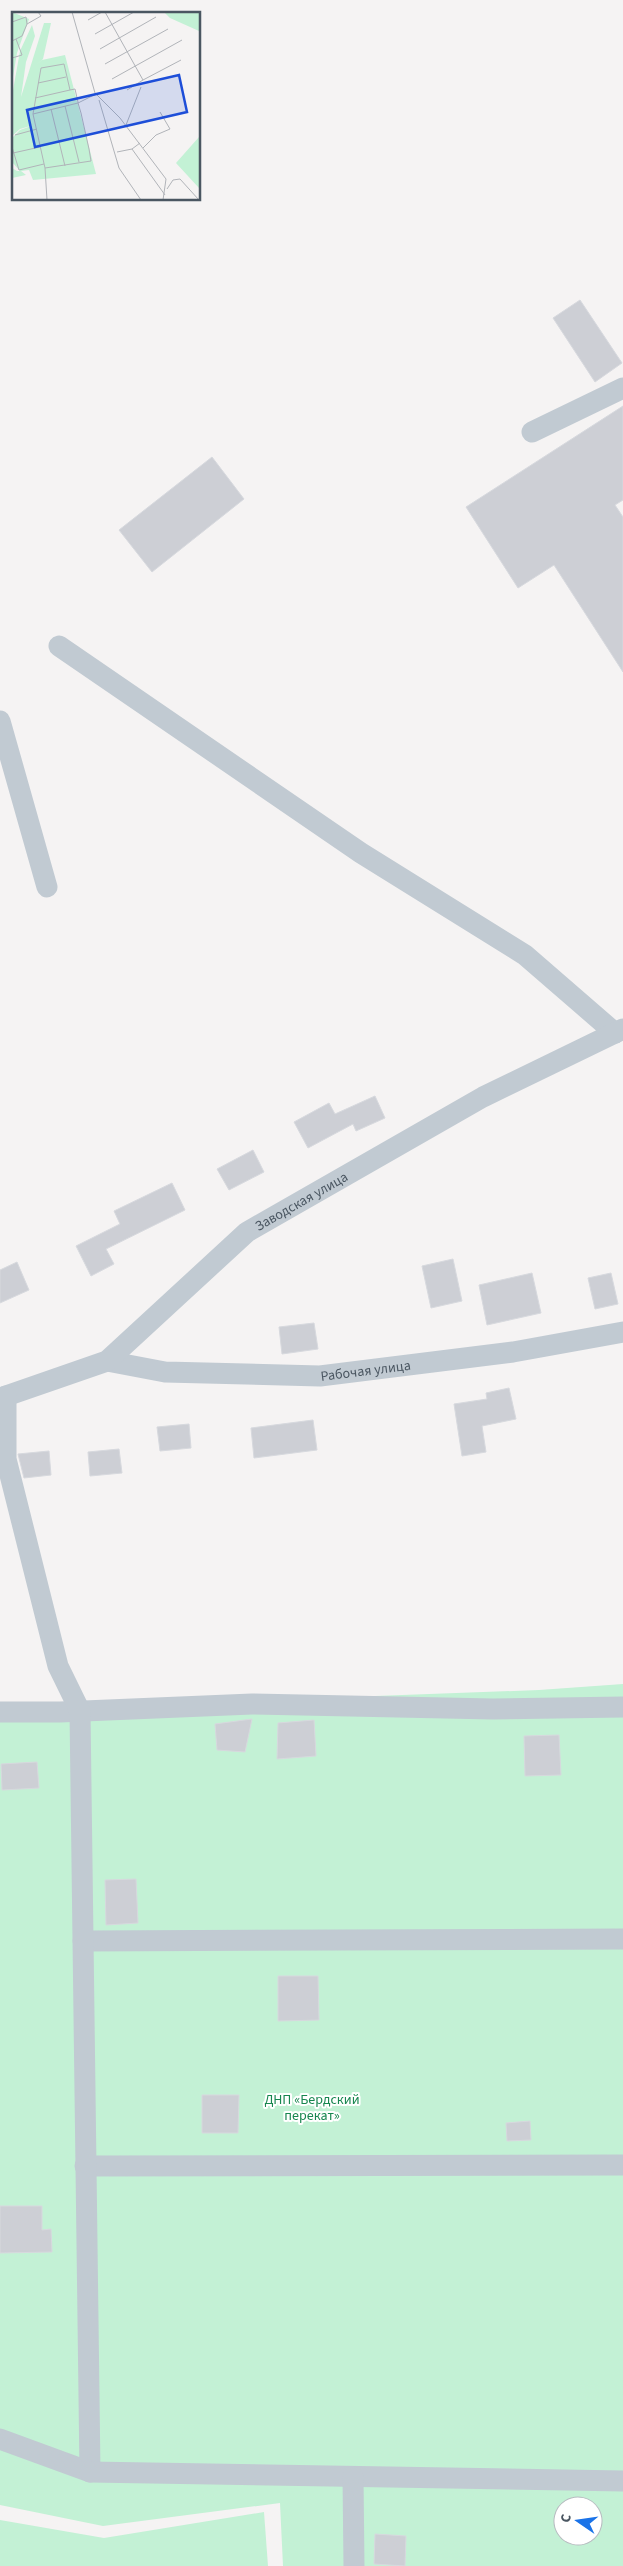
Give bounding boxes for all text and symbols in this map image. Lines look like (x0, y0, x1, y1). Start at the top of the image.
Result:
inset map (12, 12, 200, 200)
street label: Заводская улица (252, 1167, 352, 1236)
street label: Рабочая улица (319, 1356, 412, 1387)
park label: ДНП «Бердский перекат» (264, 2090, 360, 2126)
north arrow (553, 2496, 603, 2546)
text: С (556, 2512, 577, 2525)

